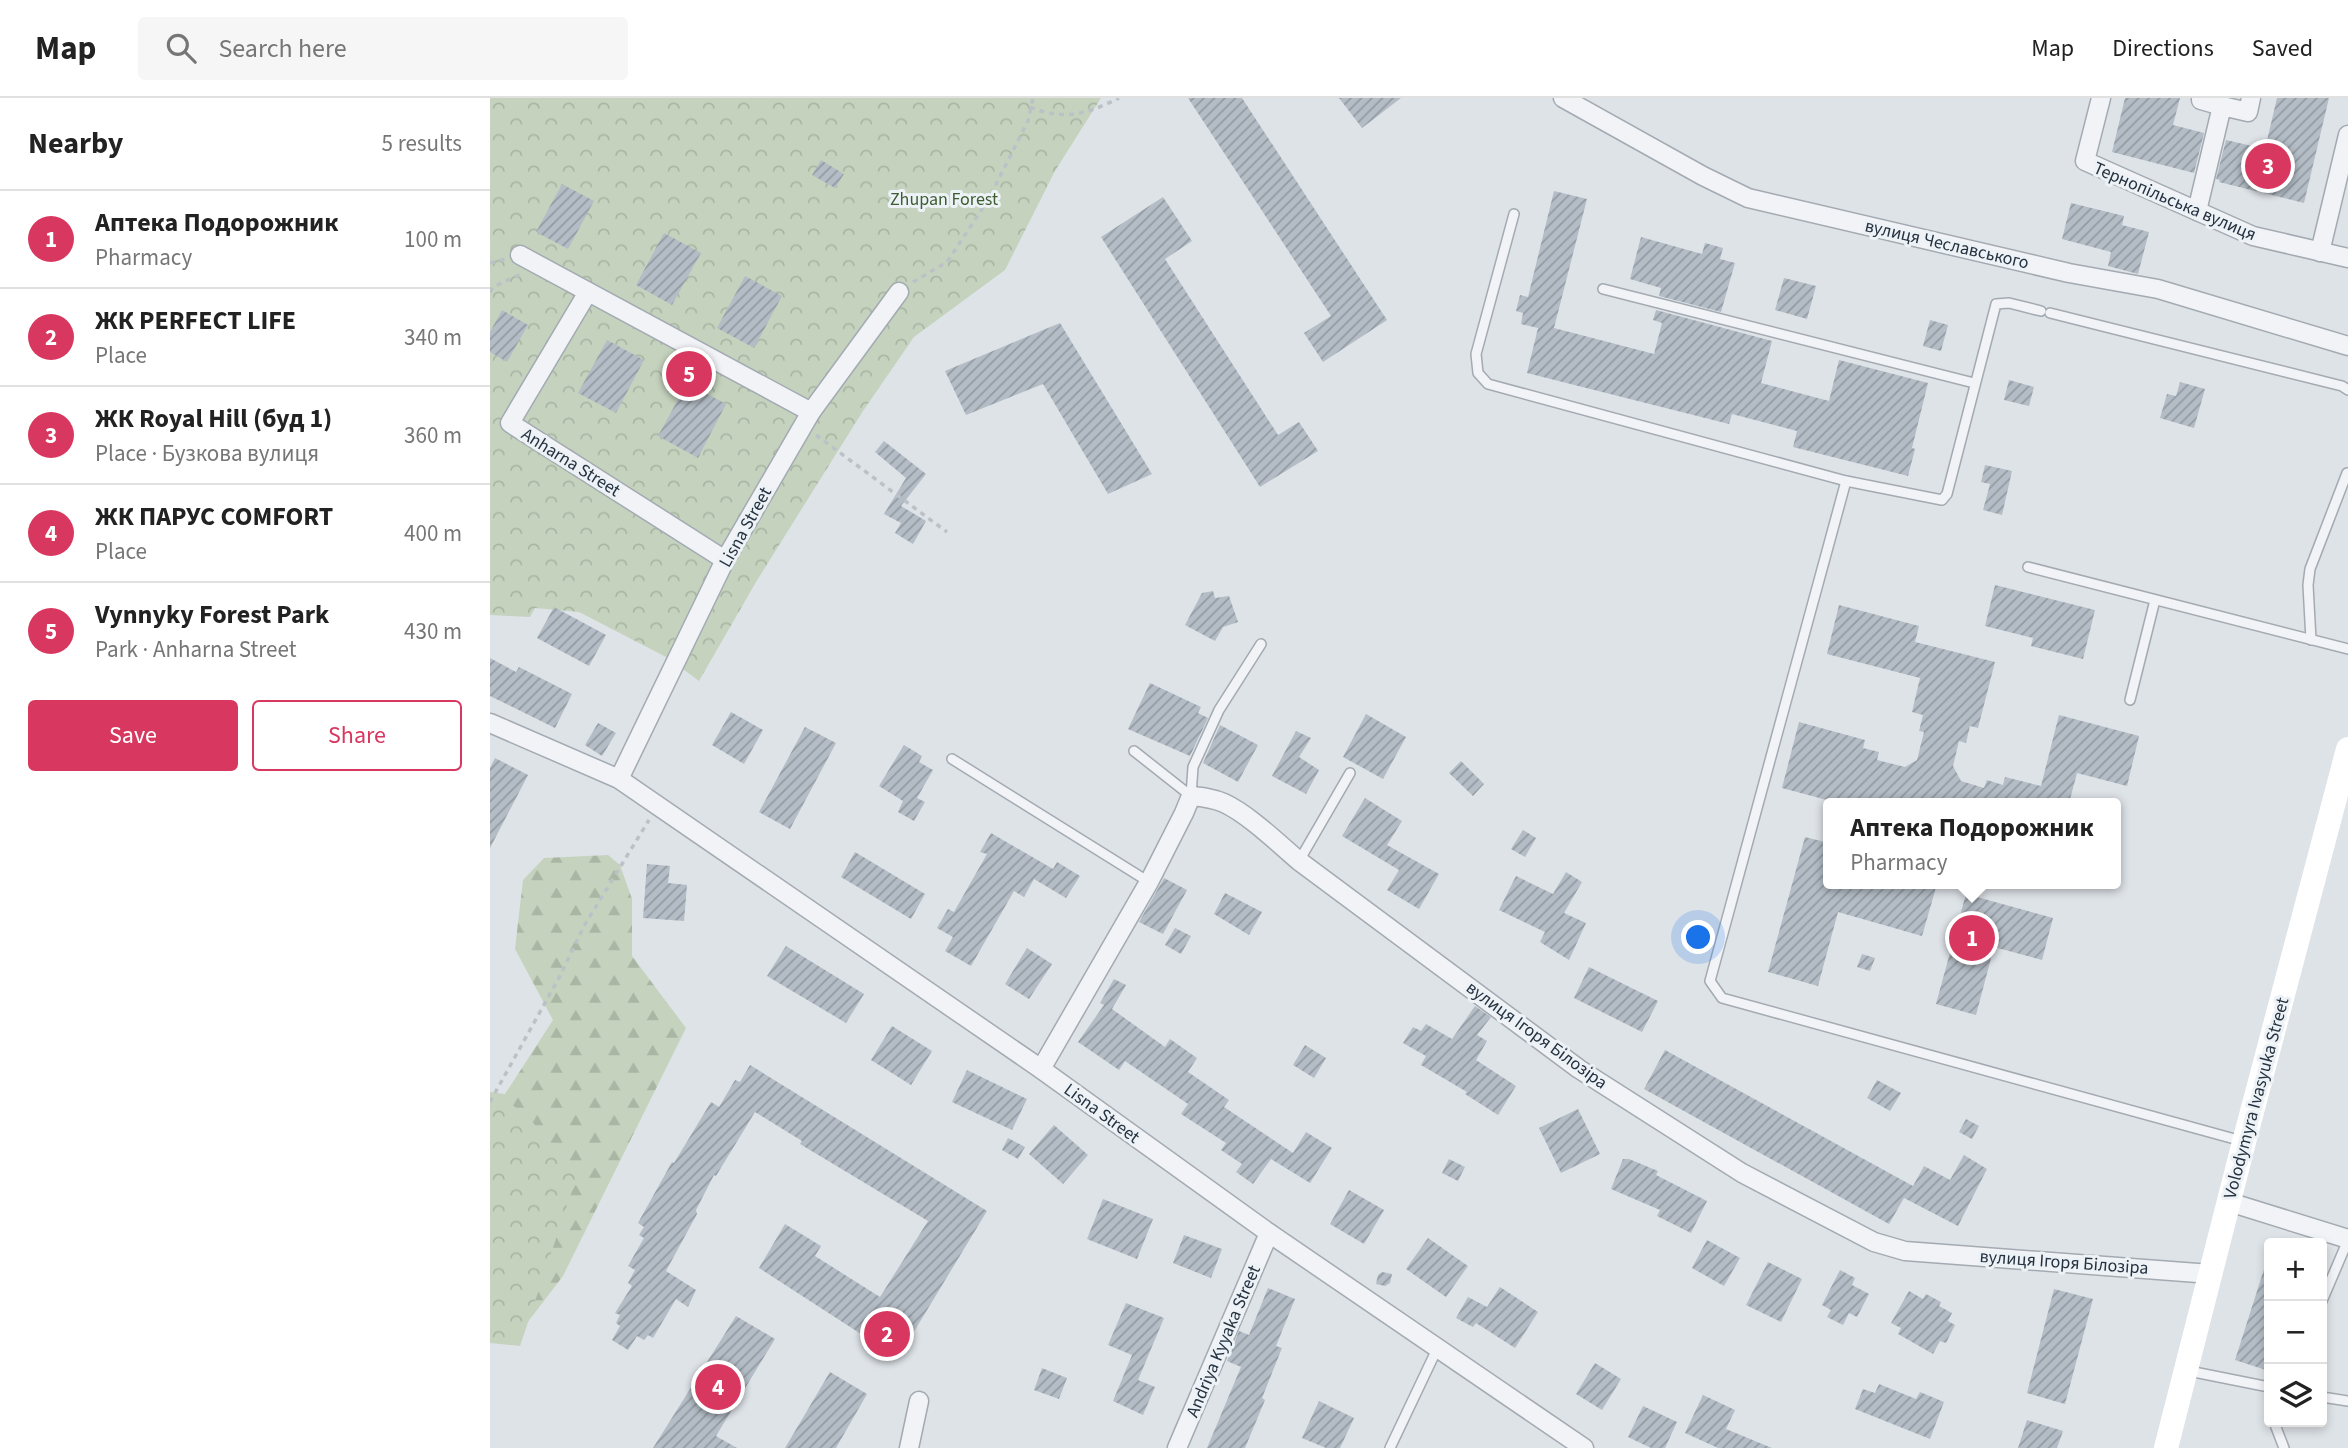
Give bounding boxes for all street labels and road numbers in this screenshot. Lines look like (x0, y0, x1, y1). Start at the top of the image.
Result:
street label: Тернопільська вулиця (2089, 156, 2260, 247)
street label: вулиця Чеславського (1862, 213, 2031, 276)
street label: Anharna Street (516, 422, 625, 503)
street label: Lisna Street (713, 483, 778, 572)
street label: вулиця Ігоря Білозіра (1461, 976, 1613, 1095)
street label: Volodymyra Ivasyuka Street (2218, 995, 2295, 1202)
street label: Lisna Street (1059, 1077, 1145, 1149)
street label: вулиця Ігоря Білозіра (1979, 1244, 2149, 1281)
street label: Andriya Kyyaka Street (1180, 1261, 1267, 1421)

